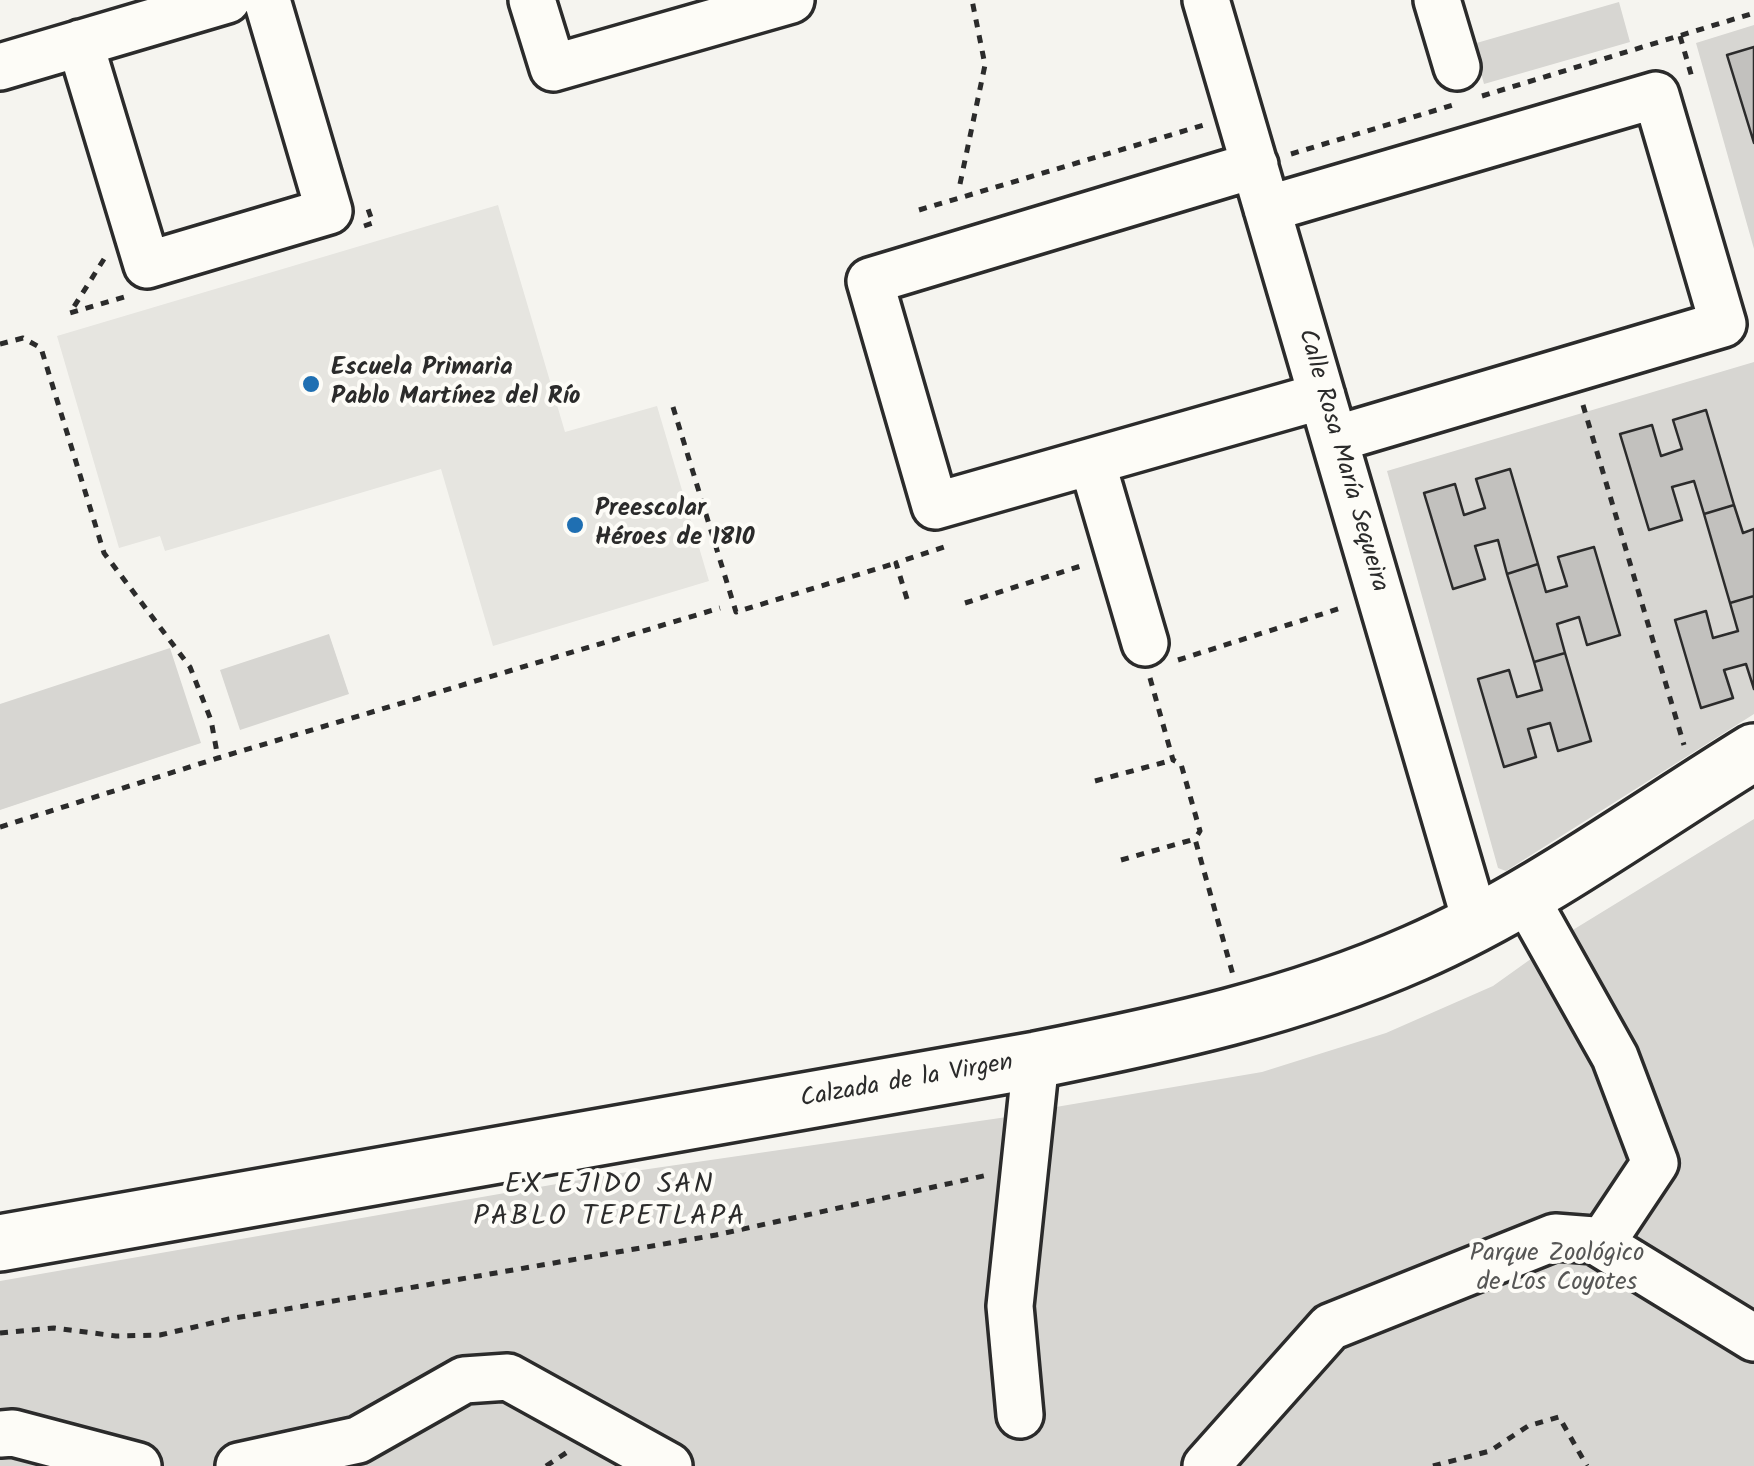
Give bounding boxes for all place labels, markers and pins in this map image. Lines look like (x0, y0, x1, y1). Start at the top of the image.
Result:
place label: Escuela Primaria Pablo Martínez del Río (331, 355, 580, 414)
marker: Escuela Primaria Pablo Martínez del Río (300, 373, 322, 395)
place label: Preescolar Héroes de 1810 (595, 496, 755, 555)
marker: Preescolar Héroes de 1810 (564, 514, 586, 536)

